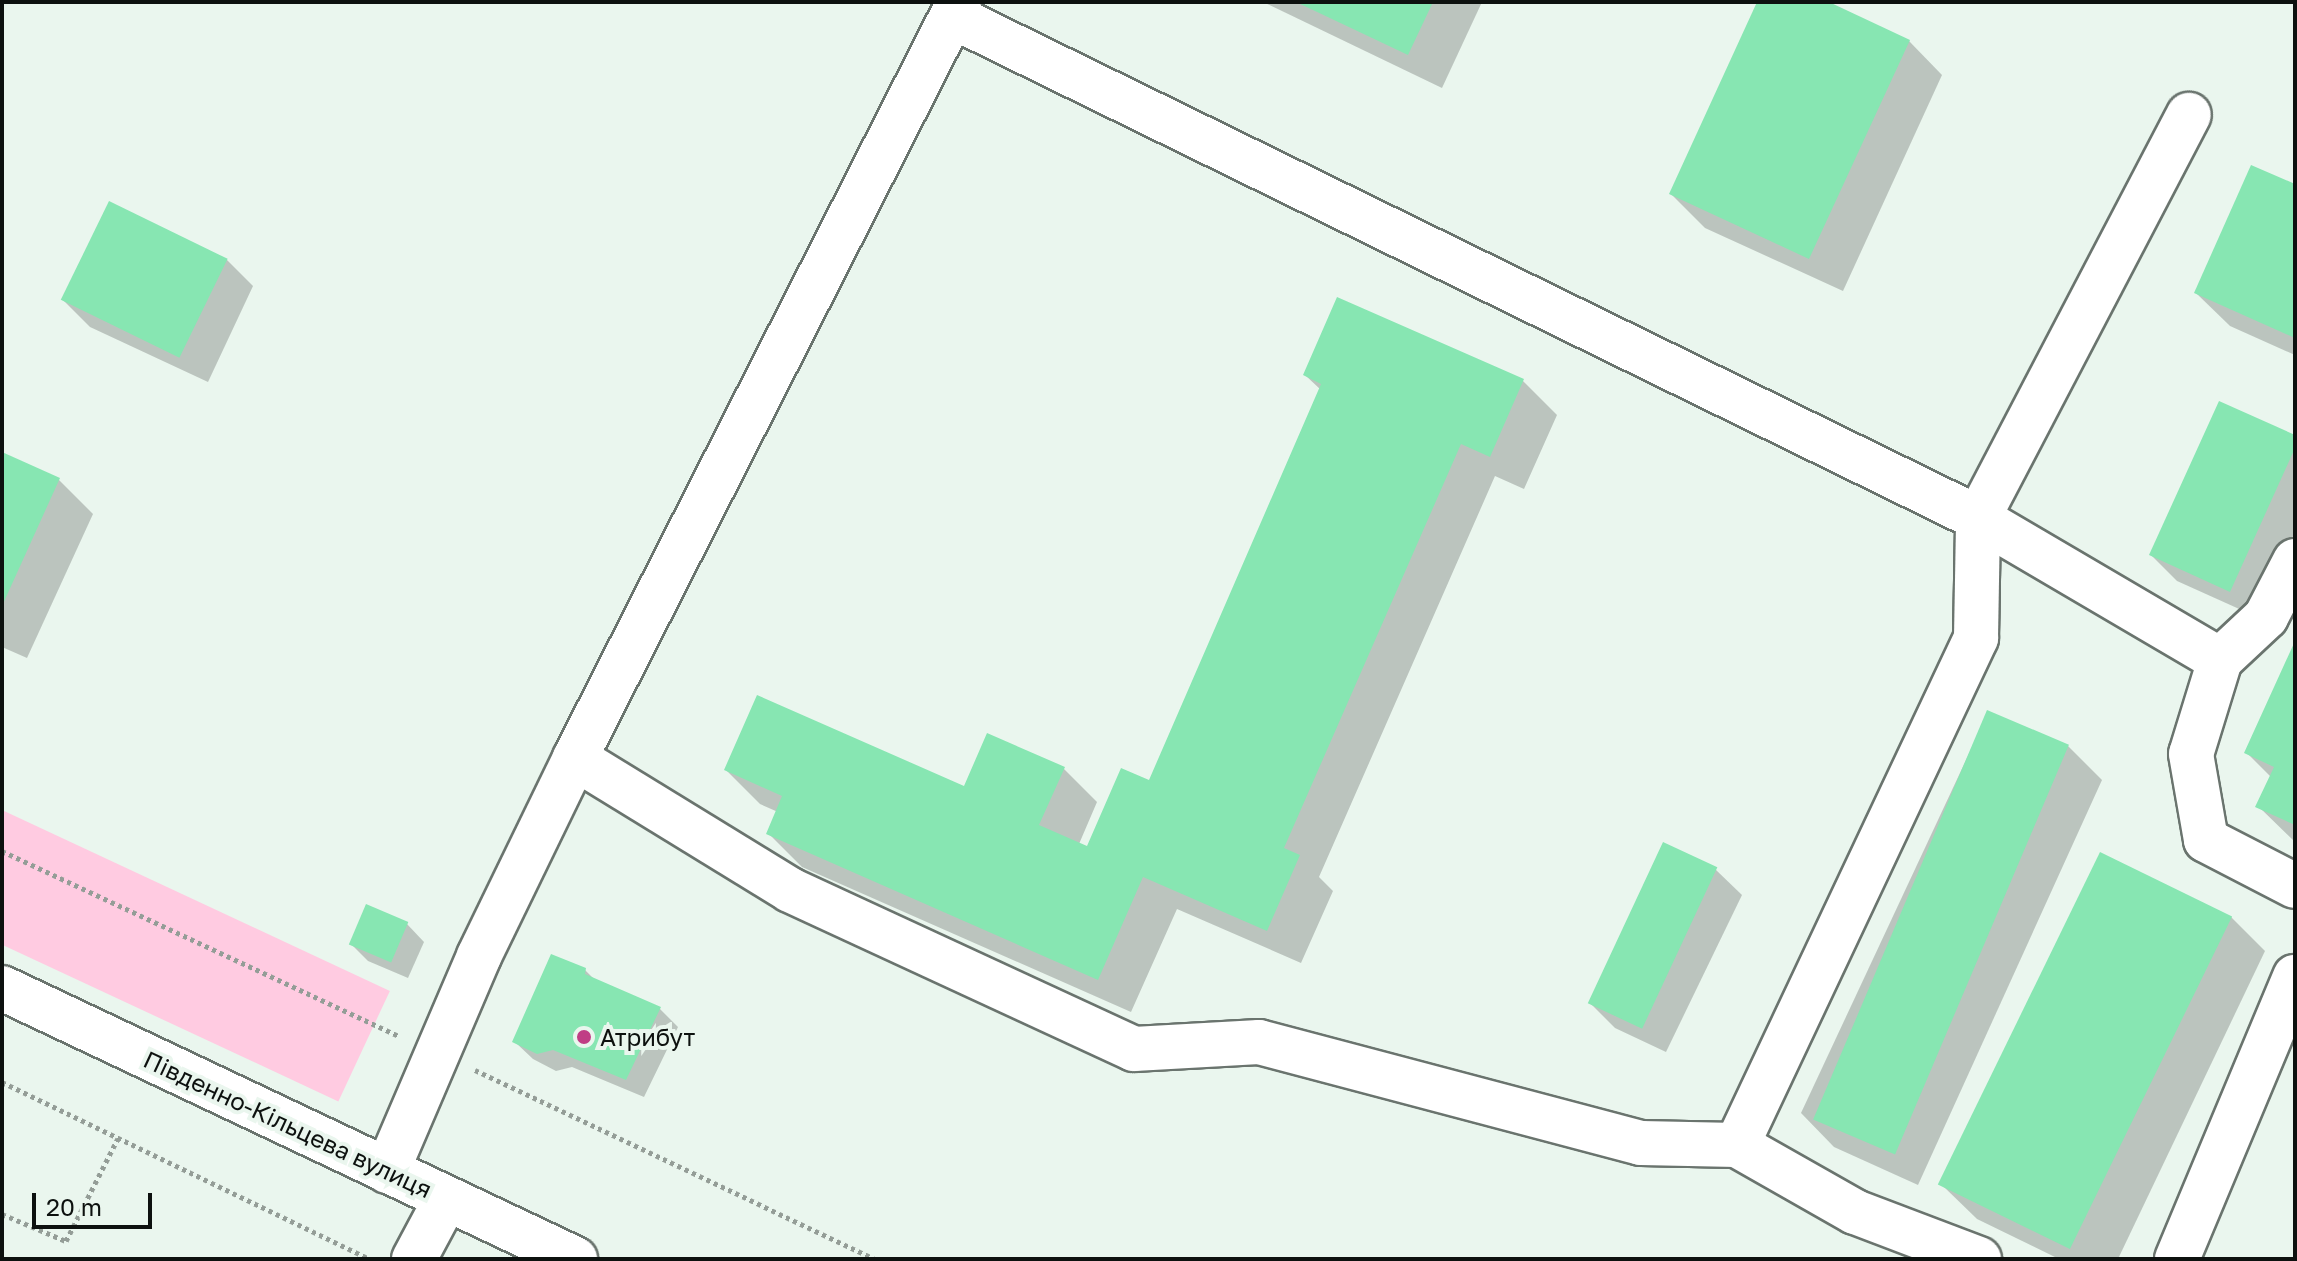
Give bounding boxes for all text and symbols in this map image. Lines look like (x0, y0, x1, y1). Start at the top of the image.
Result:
place label: Атрибут (600, 1023, 695, 1051)
marker: Атрибут (575, 1028, 593, 1046)
street label: Південно-Кільцева вулиця (139, 1044, 437, 1204)
scale bar (36, 1177, 156, 1227)
text: 20 m (46, 1192, 102, 1221)

